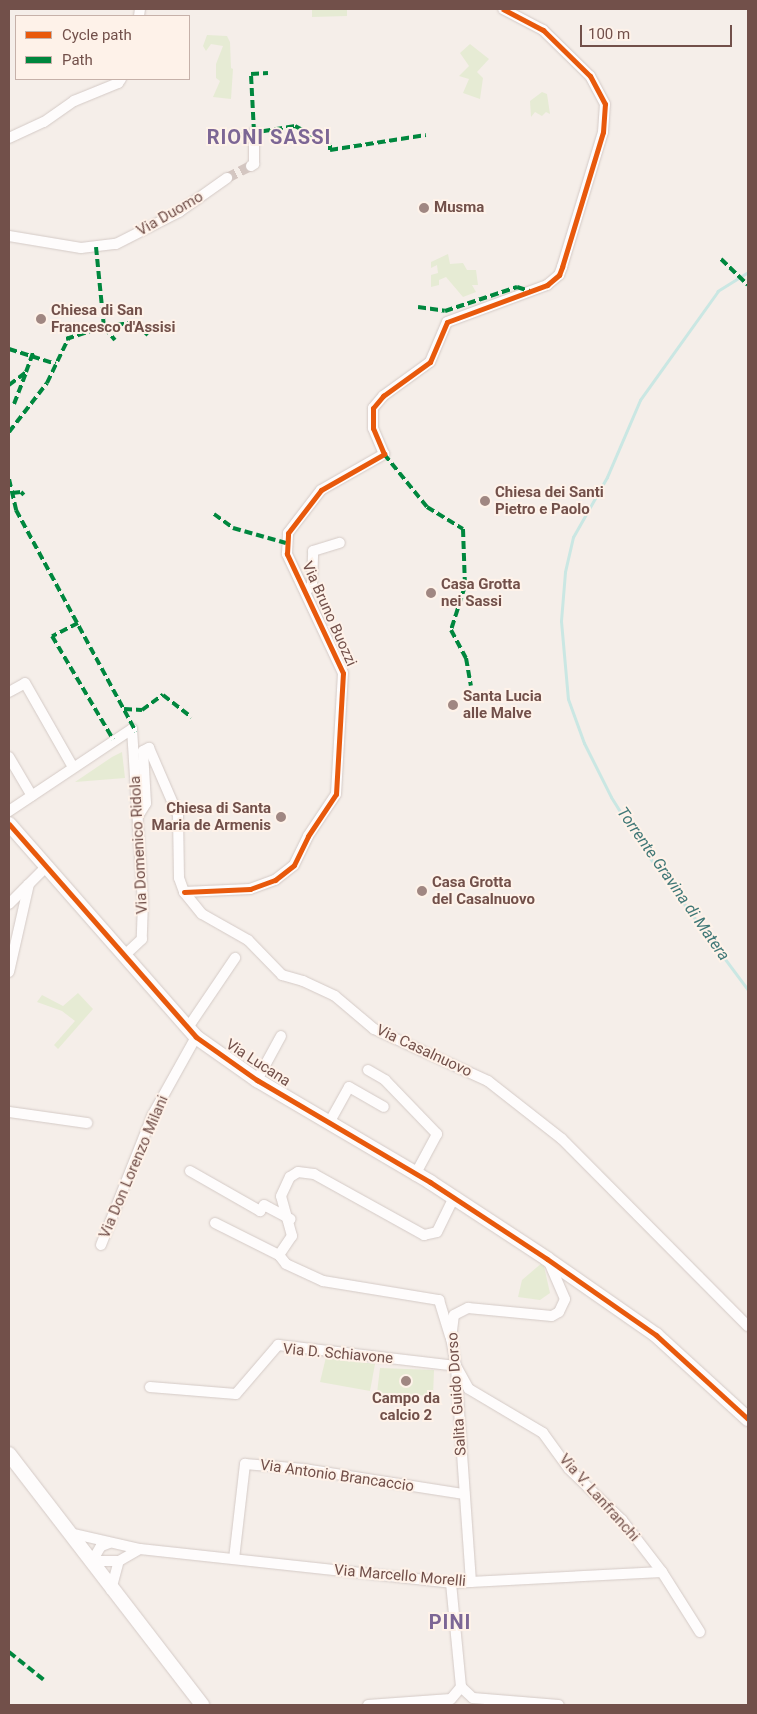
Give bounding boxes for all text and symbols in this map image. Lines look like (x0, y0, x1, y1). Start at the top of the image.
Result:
legend (15, 15, 190, 80)
scale bar (582, 15, 734, 47)
text: 100 m (588, 25, 630, 43)
text: Cycle path (62, 26, 132, 44)
text: Path (62, 51, 93, 69)
district label: RIONI SASSI (205, 125, 333, 149)
street label: Via Duomo (134, 188, 206, 240)
place label: Musma (434, 199, 484, 217)
marker: Musma (418, 202, 430, 214)
place label: Chiesa di San Francesco d'Assisi (51, 301, 175, 336)
marker: Chiesa di San Francesco d'Assisi (35, 313, 47, 325)
place label: Chiesa dei Santi Pietro e Paolo (495, 483, 604, 518)
marker: Chiesa dei Santi Pietro e Paolo (479, 495, 491, 507)
street label: Via Bruno Buozzi (298, 559, 360, 669)
place label: Casa Grotta nei Sassi (441, 575, 520, 610)
marker: Casa Grotta nei Sassi (425, 587, 437, 599)
place label: Santa Lucia alle Malve (463, 687, 542, 722)
marker: Santa Lucia alle Malve (447, 699, 459, 711)
street label: Via Domenico Ridola (126, 775, 152, 915)
place label: Chiesa di Santa Maria de Armenis (152, 799, 271, 834)
water label: Torrente Gravina di Matera (613, 804, 733, 964)
marker: Chiesa di Santa Maria de Armenis (275, 811, 287, 823)
place label: Casa Grotta del Casalnuovo (432, 873, 535, 908)
marker: Casa Grotta del Casalnuovo (416, 885, 428, 897)
street label: Via Casalnuovo (373, 1021, 475, 1081)
street label: Via Lucana (222, 1035, 294, 1091)
street label: Via Don Lorenzo Milani (96, 1093, 172, 1241)
street label: Salita Guido Dorso (444, 1332, 470, 1456)
street label: Via D. Schiavone (282, 1340, 394, 1368)
marker: Campo da calcio 2 (400, 1375, 412, 1387)
place label: Campo da calcio 2 (372, 1389, 440, 1424)
street label: Via V. Lanfranchi (555, 1451, 643, 1545)
street label: Via Antonio Brancaccio (259, 1456, 415, 1496)
street label: Via Marcello Morelli (333, 1561, 467, 1591)
district label: PINI (428, 1610, 472, 1634)

